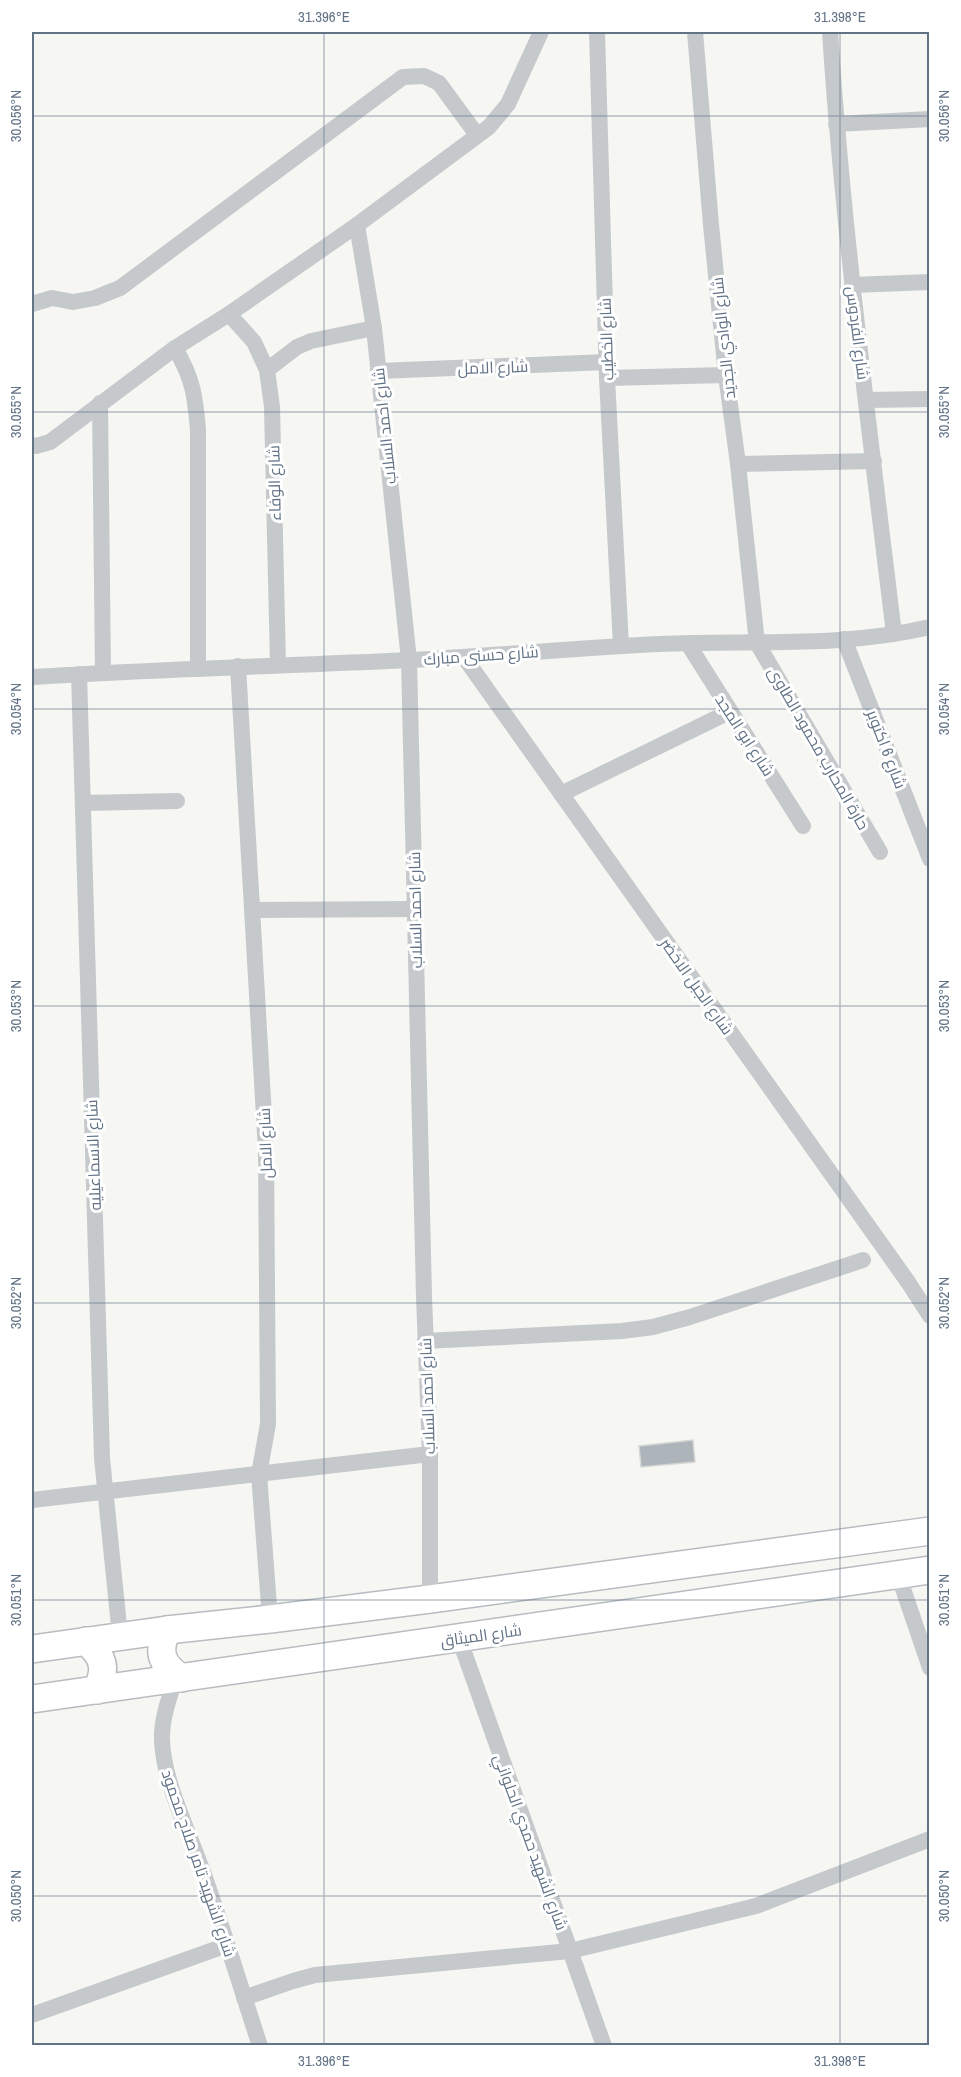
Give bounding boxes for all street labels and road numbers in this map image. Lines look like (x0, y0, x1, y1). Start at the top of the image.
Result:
street label: شارع الوادي الجديد (706, 276, 743, 400)
street label: شارع الفردوس (840, 285, 875, 381)
street label: شارع الخطيب (594, 297, 619, 381)
street label: شارع الامل (457, 355, 529, 380)
street label: شارع احمد السلاب (367, 367, 402, 485)
street label: شارع الوفاء (262, 445, 287, 521)
street label: شارع حسنى مبارك (423, 640, 539, 671)
street label: حارة المحارب محمود الطاوى (763, 662, 875, 834)
street label: شارع ابو المجد (709, 690, 780, 781)
street label: شارع 6 اكتوبر (861, 705, 912, 792)
street label: شارع احمد السلاب (403, 851, 428, 969)
street label: شارع الجبل الاخضر (654, 932, 739, 1040)
street label: شارع الاسماعيليه (80, 1099, 107, 1211)
street label: شارع الامل (253, 1107, 278, 1179)
street label: شارع احمد السلاب (414, 1337, 441, 1455)
street label: شارع الميثاق (439, 1618, 523, 1653)
street label: شارع الشهيد حمدي الحلواني (486, 1751, 573, 1934)
street label: شارع الشهيد تامر صلاح محمود (156, 1766, 241, 1960)

